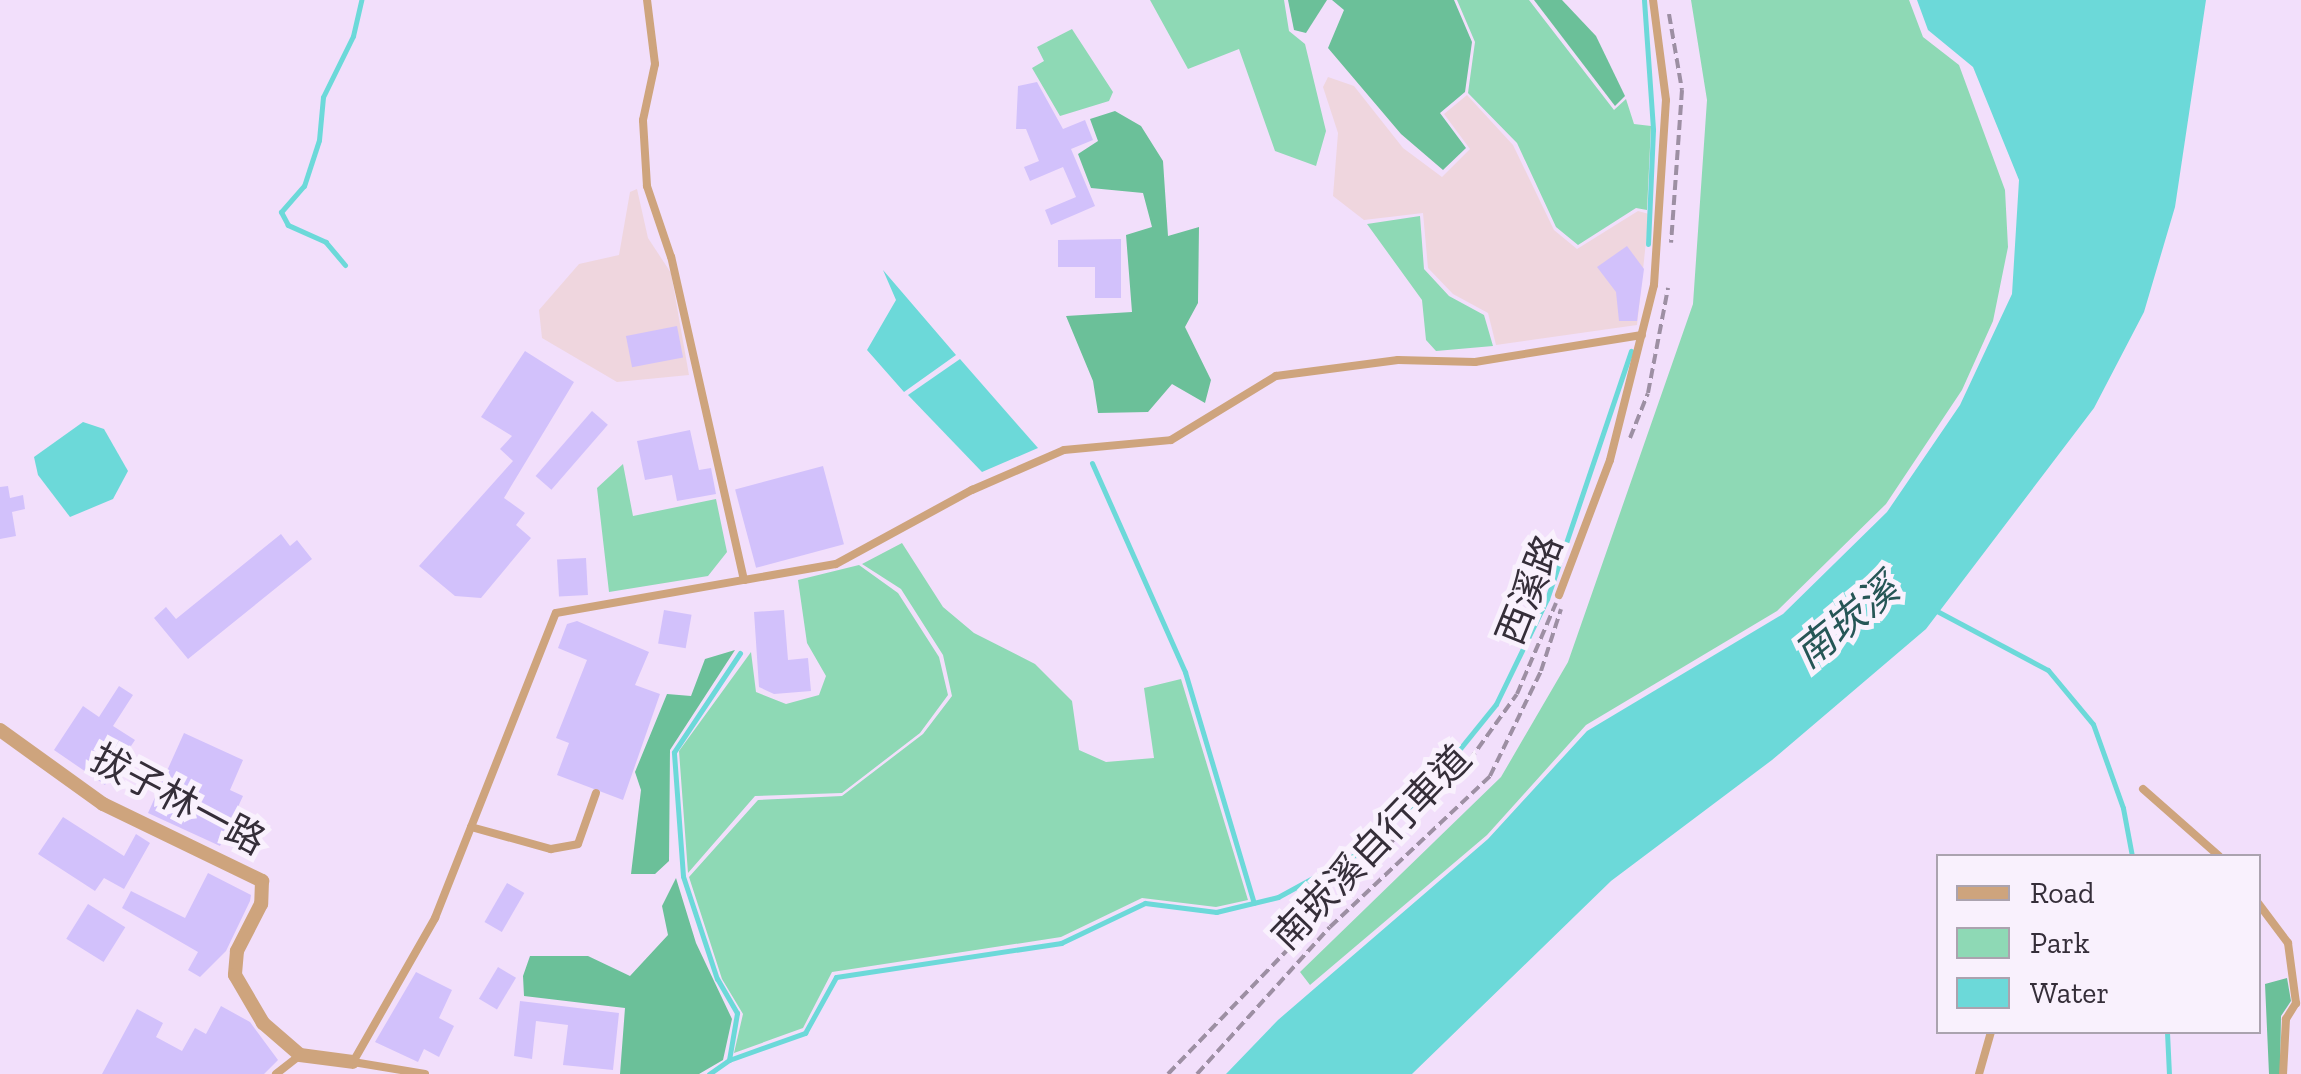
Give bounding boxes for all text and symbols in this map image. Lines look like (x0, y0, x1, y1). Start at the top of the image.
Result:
street label: 西溪路 (1488, 529, 1572, 651)
water label: 南崁溪 (1784, 565, 1908, 677)
street label: 拔子林一路 (83, 735, 273, 865)
street label: 南崁溪自行車道 (1263, 736, 1481, 960)
legend (1936, 854, 2261, 1034)
text: Road (2030, 875, 2095, 911)
text: Park (2030, 925, 2090, 961)
text: Water (2030, 975, 2109, 1011)

